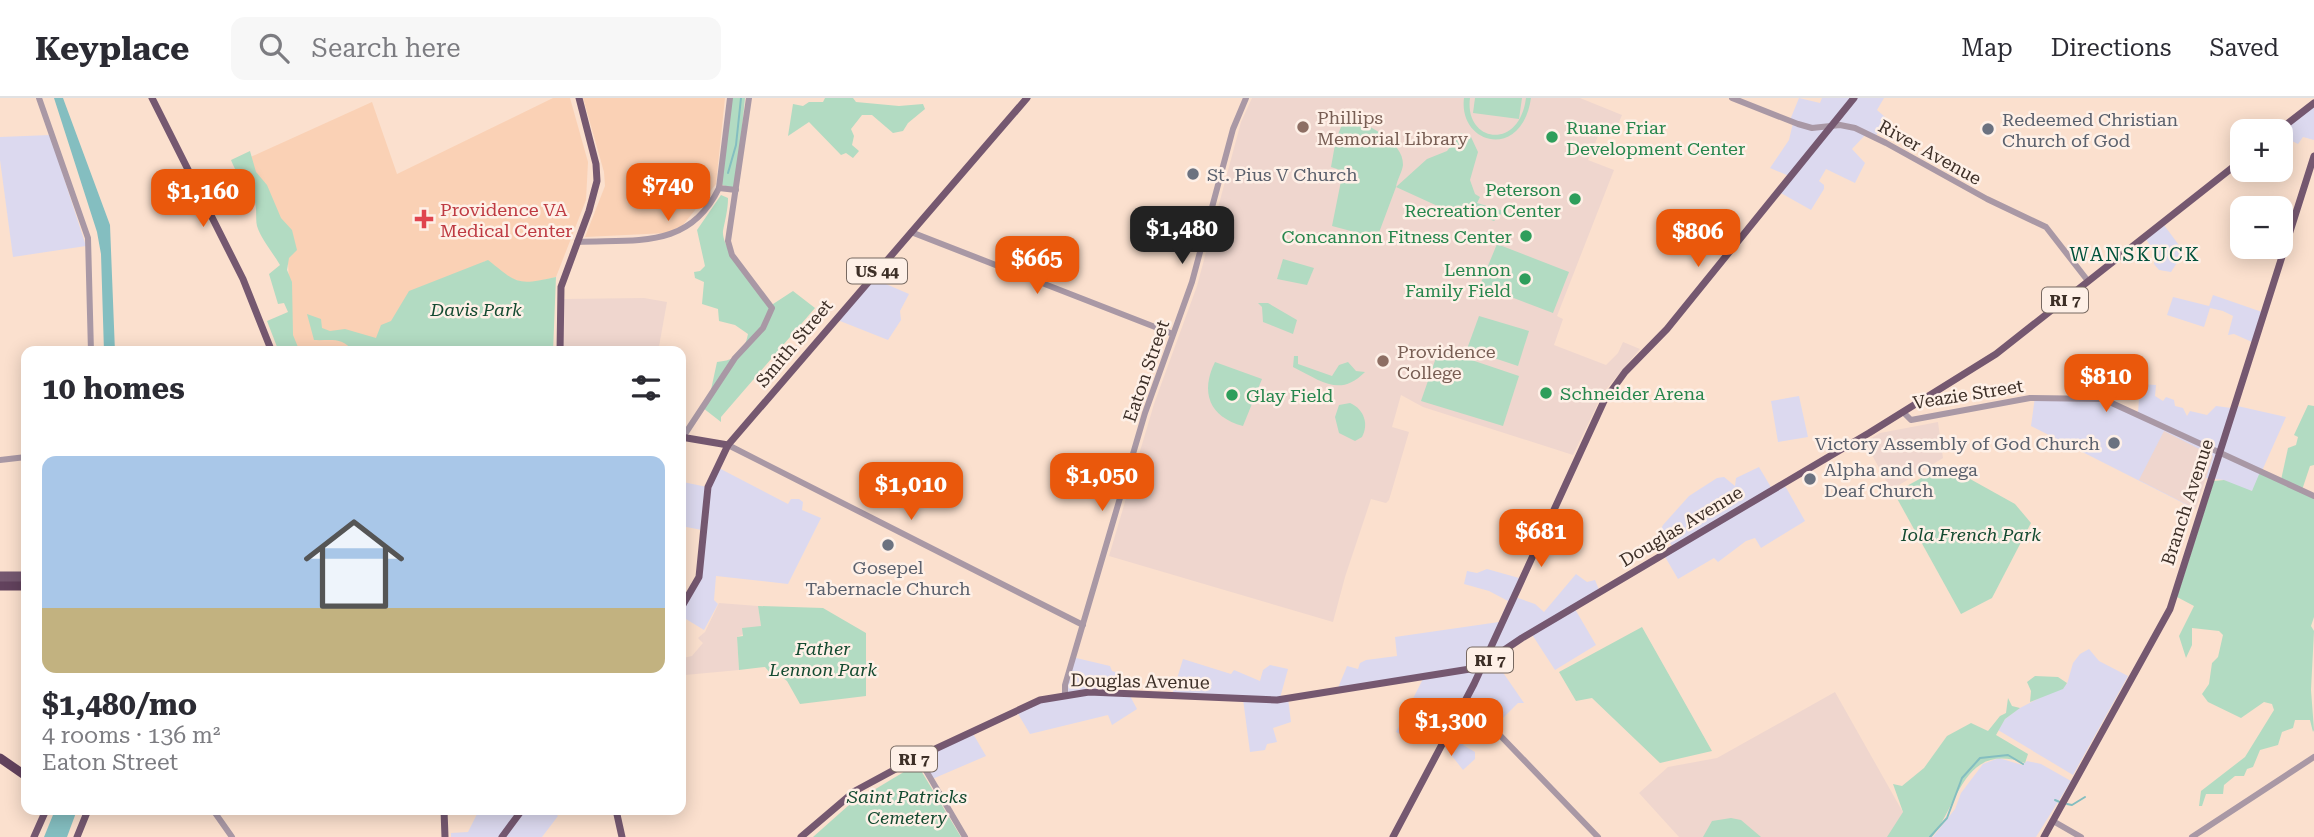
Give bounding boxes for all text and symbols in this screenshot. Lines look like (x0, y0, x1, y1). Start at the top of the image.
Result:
search box (231, 17, 721, 80)
text: Keyplace (35, 29, 189, 68)
icon: search (255, 29, 293, 67)
text: Search here (311, 33, 460, 63)
text: Map (1961, 34, 2013, 62)
text: Directions (2051, 34, 2171, 62)
text: Saved (2209, 34, 2279, 62)
place label: Phillips Memorial Library (1317, 107, 1469, 149)
place label: Redeemed Christian Church of God (2002, 109, 2179, 151)
street label: River Avenue (1875, 115, 1985, 189)
place label: Ruane Friar Development Center (1566, 117, 1745, 159)
marker: Phillips Memorial Library (1295, 119, 1311, 135)
map controls (2230, 119, 2293, 259)
button: + (2230, 119, 2293, 182)
marker: Redeemed Christian Church of God (1980, 121, 1996, 137)
marker: Ruane Friar Development Center (1544, 129, 1560, 145)
pin: $740 (627, 164, 709, 223)
place label: St. Pius V Church (1207, 164, 1358, 185)
marker: St. Pius V Church (1185, 166, 1201, 182)
pin: $1,160 (146, 170, 260, 229)
text: $740 (642, 172, 694, 199)
text: $1,160 (167, 178, 239, 205)
place label: Peterson Recreation Center (1404, 179, 1561, 221)
marker: Peterson Recreation Center (1567, 191, 1583, 207)
button: − (2230, 196, 2293, 259)
place label: Providence VA Medical Center (440, 199, 572, 241)
pin: $1,480 (1125, 206, 1239, 266)
marker: Providence VA Medical Center (414, 209, 434, 229)
pin: $806 (1657, 209, 1739, 269)
text: $1,480 (1146, 215, 1218, 242)
text: $806 (1672, 218, 1724, 245)
place label: Concannon Fitness Center (1281, 226, 1512, 247)
marker: Concannon Fitness Center (1518, 228, 1534, 244)
pin: $665 (996, 236, 1078, 296)
district label: WANSKUCK (2069, 243, 2201, 266)
text: $665 (1011, 245, 1063, 272)
road number: US 44 (847, 258, 907, 284)
place label: Lennon Family Field (1405, 259, 1511, 301)
marker: Lennon Family Field (1517, 271, 1533, 287)
road number: RI 7 (2042, 288, 2088, 312)
street label: Smith Street (751, 295, 837, 391)
park label: Davis Park (429, 299, 522, 320)
street label: Eaton Street (1119, 317, 1173, 425)
place label: Providence College (1397, 341, 1496, 383)
marker: Providence College (1375, 353, 1391, 369)
pin: $810 (2065, 354, 2147, 414)
text: $810 (2080, 363, 2132, 390)
icon: filters (627, 369, 665, 407)
text: 10 homes (42, 371, 185, 406)
street label: Veazie Street (1911, 375, 2025, 413)
place label: Schneider Arena (1560, 383, 1705, 404)
place label: Glay Field (1246, 385, 1334, 406)
marker: Schneider Arena (1538, 385, 1554, 401)
marker: Glay Field (1224, 387, 1240, 403)
place label: Victory Assembly of God Church (1815, 433, 2100, 454)
marker: Victory Assembly of God Church (2106, 435, 2122, 451)
street label: Branch Avenue (2157, 436, 2217, 568)
pin: $1,050 (1045, 454, 1159, 513)
place label: Alpha and Omega Deaf Church (1824, 459, 1978, 501)
pin: $1,010 (854, 462, 968, 522)
text: $1,050 (1066, 462, 1138, 489)
text: $1,010 (875, 471, 947, 498)
marker: Alpha and Omega Deaf Church (1802, 471, 1818, 487)
street label: Douglas Avenue (1616, 481, 1746, 571)
icon: home (291, 501, 417, 627)
pin: $681 (1500, 510, 1582, 569)
text: $681 (1515, 518, 1567, 545)
park label: Iola French Park (1900, 524, 2041, 545)
marker: Gosepel Tabernacle Church (880, 537, 896, 553)
place label: Gosepel Tabernacle Church (805, 557, 971, 599)
park label: Father Lennon Park (768, 638, 877, 680)
road number: RI 7 (1467, 648, 1513, 673)
street label: Douglas Avenue (1070, 669, 1210, 693)
text: $1,480/mo (42, 687, 197, 722)
pin: $1,300 (1394, 698, 1508, 758)
text: $1,300 (1415, 707, 1487, 734)
text: 4 rooms · 136 m² (42, 722, 220, 749)
road number: RI 7 (891, 746, 937, 772)
text: Eaton Street (42, 749, 178, 776)
park label: Saint Patricks Cemetery (846, 786, 967, 828)

